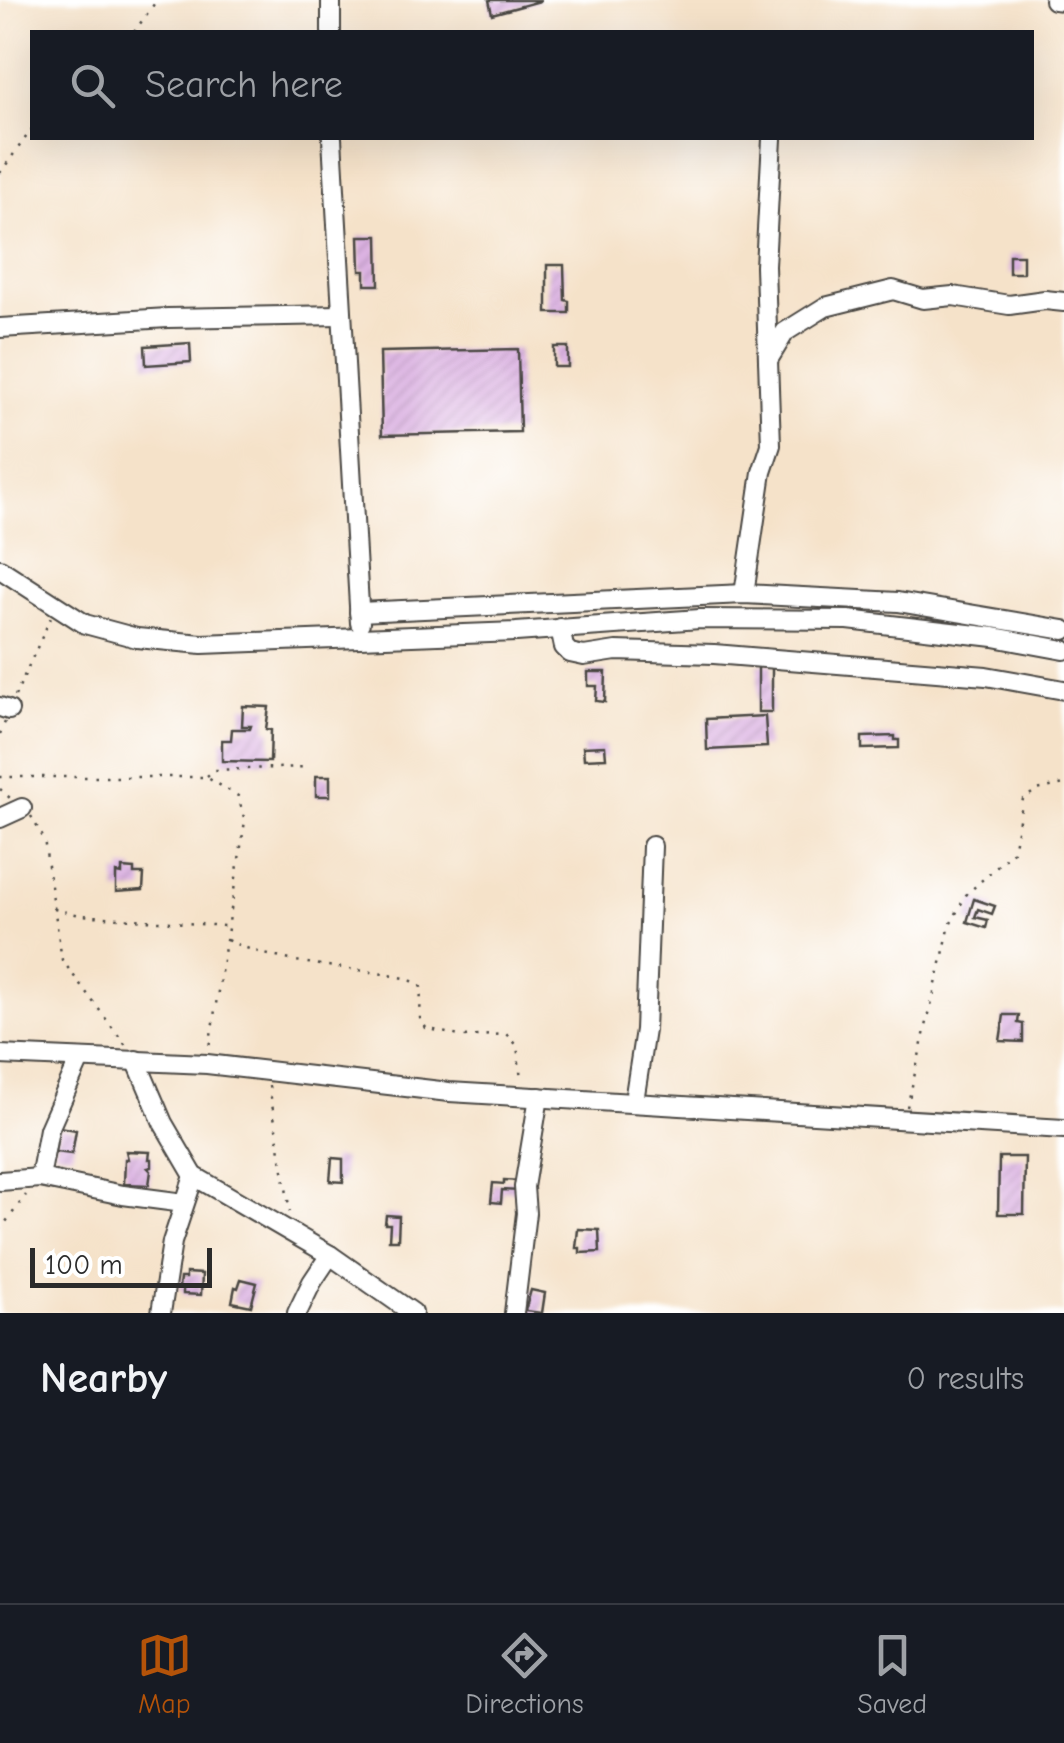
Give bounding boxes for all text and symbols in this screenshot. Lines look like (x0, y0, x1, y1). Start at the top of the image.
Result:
search box (30, 30, 1034, 140)
icon: search (65, 58, 120, 113)
text: Search here (145, 63, 343, 107)
scale bar (30, 1243, 212, 1288)
text: 100 m (45, 1249, 123, 1281)
text: Nearby (40, 1354, 167, 1403)
text: 0 results (907, 1360, 1024, 1397)
tab: Map (137, 1628, 192, 1720)
tab: Directions (465, 1628, 584, 1720)
tab: Saved (857, 1628, 927, 1720)

